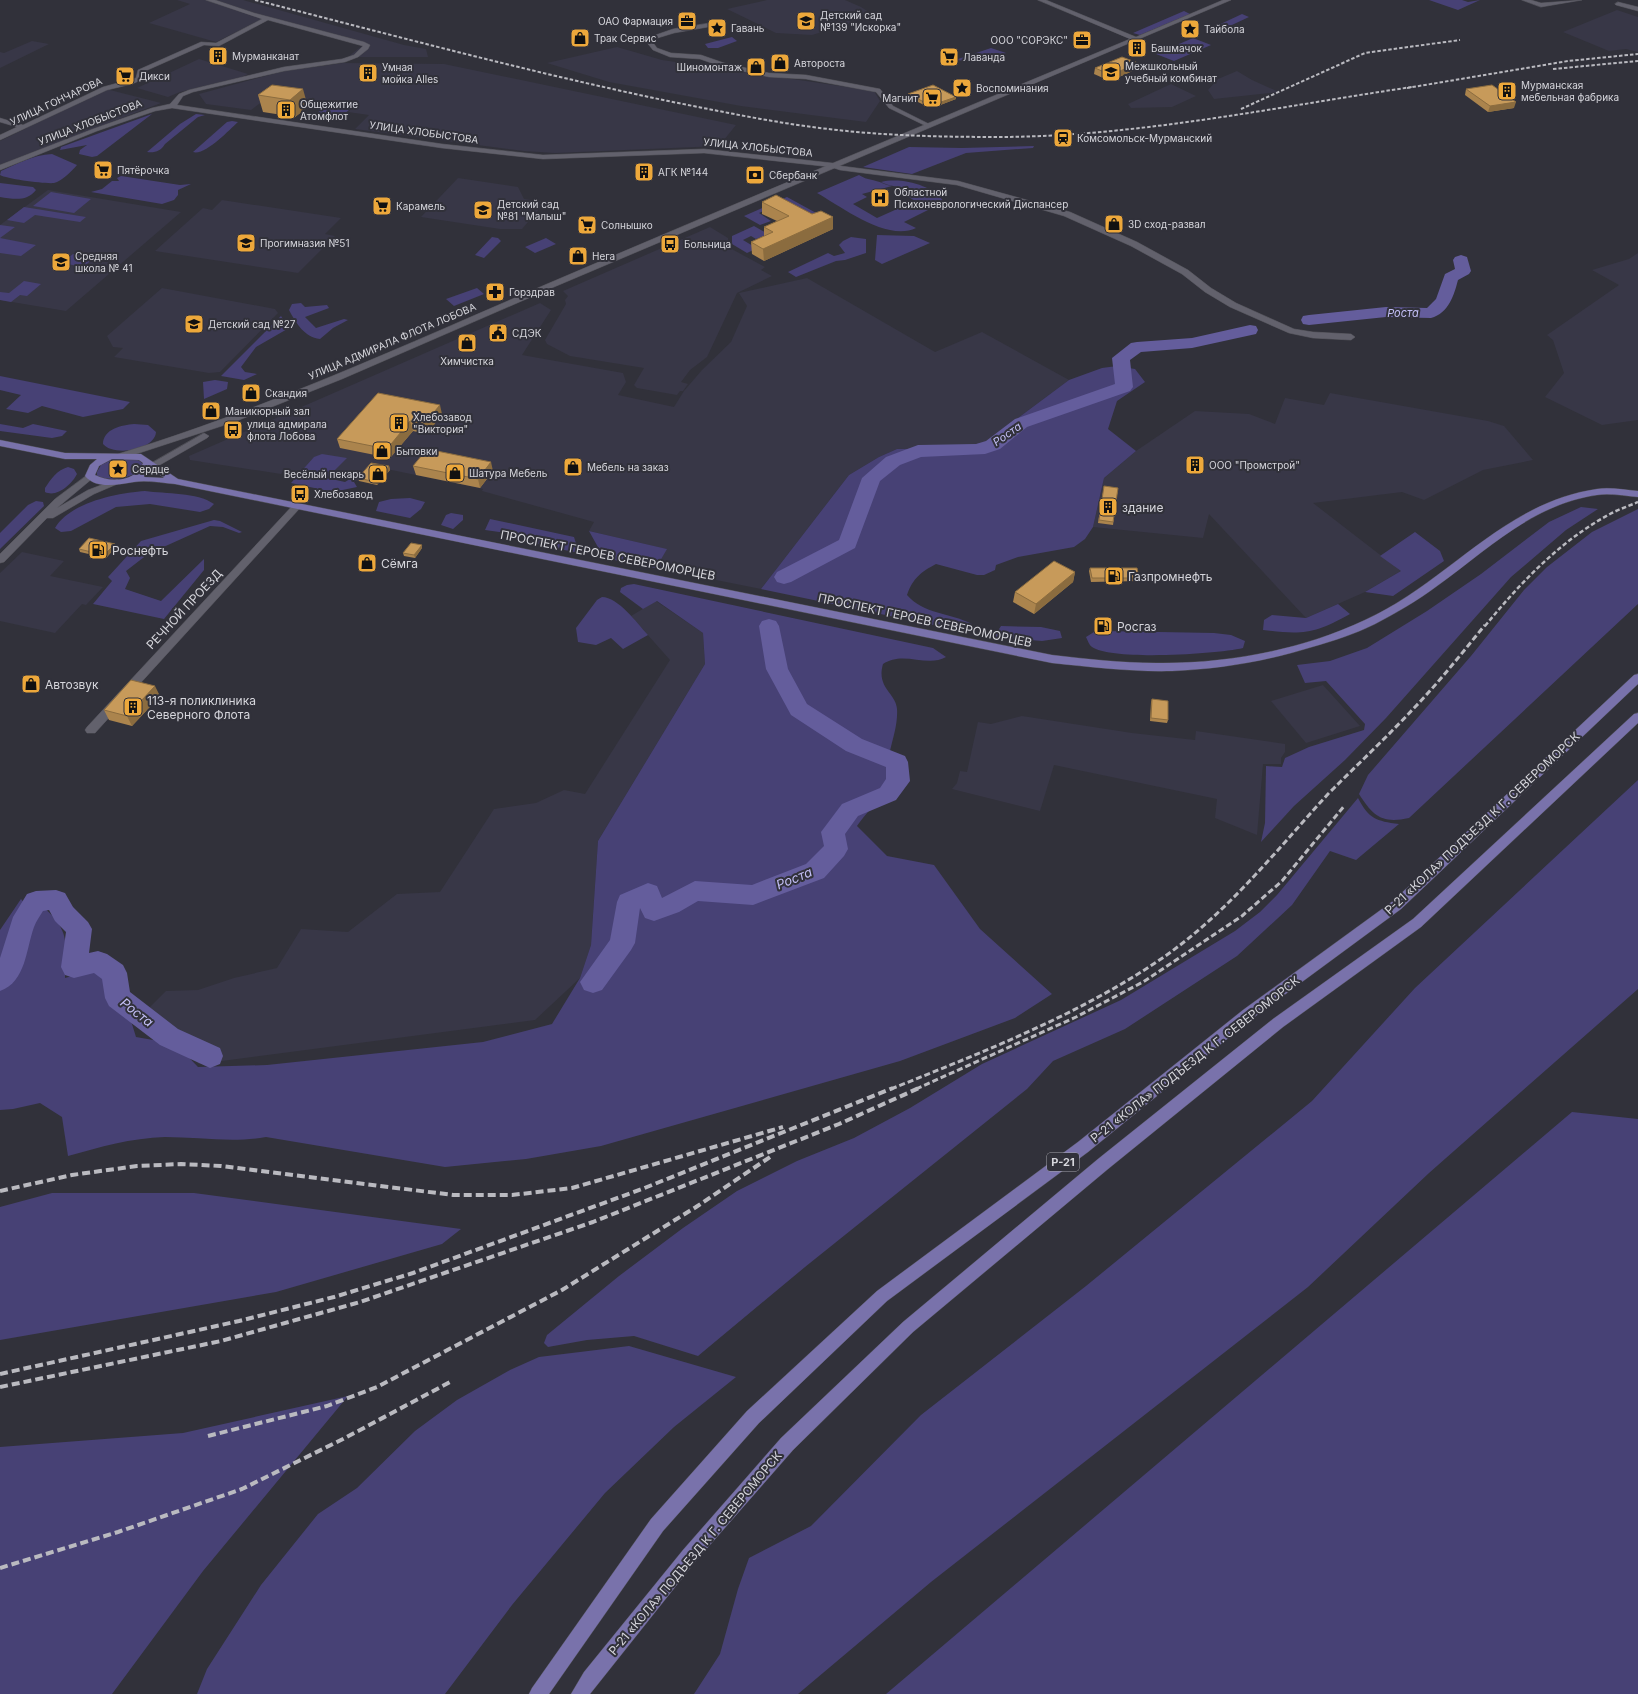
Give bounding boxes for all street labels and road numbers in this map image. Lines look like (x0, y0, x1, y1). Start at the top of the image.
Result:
street label: УЛИЦА ГОНЧАРОВА (8, 74, 104, 128)
street label: УЛИЦА ХЛОБЫСТОВА (36, 97, 144, 147)
street label: УЛИЦА ХЛОБЫСТОВА (369, 118, 479, 146)
street label: УЛИЦА ХЛОБЫСТОВА (703, 135, 813, 159)
street label: УЛИЦА АДМИРАЛА ФЛОТА ЛОБОВА (306, 300, 478, 382)
street label: ПРОСПЕКТ ГЕРОЕВ СЕВЕРОМОРЦЕВ (499, 527, 717, 583)
street label: РЕЧНОЙ ПРОЕЗД (143, 566, 225, 652)
street label: ПРОСПЕКТ ГЕРОЕВ СЕВЕРОМОРЦЕВ (817, 590, 1034, 650)
street label: Р-21 «КОЛА» ПОДЪЕЗД К Г. СЕВЕРОМОРСК (1381, 728, 1583, 918)
street label: Р-21 «КОЛА» ПОДЪЕЗД К Г. СЕВЕРОМОРСК (1087, 973, 1303, 1145)
road number: Р-21 (1047, 1153, 1079, 1171)
street label: Р-21 «КОЛА» ПОДЪЕЗД К Г. СЕВЕРОМОРСК (605, 1448, 785, 1658)

